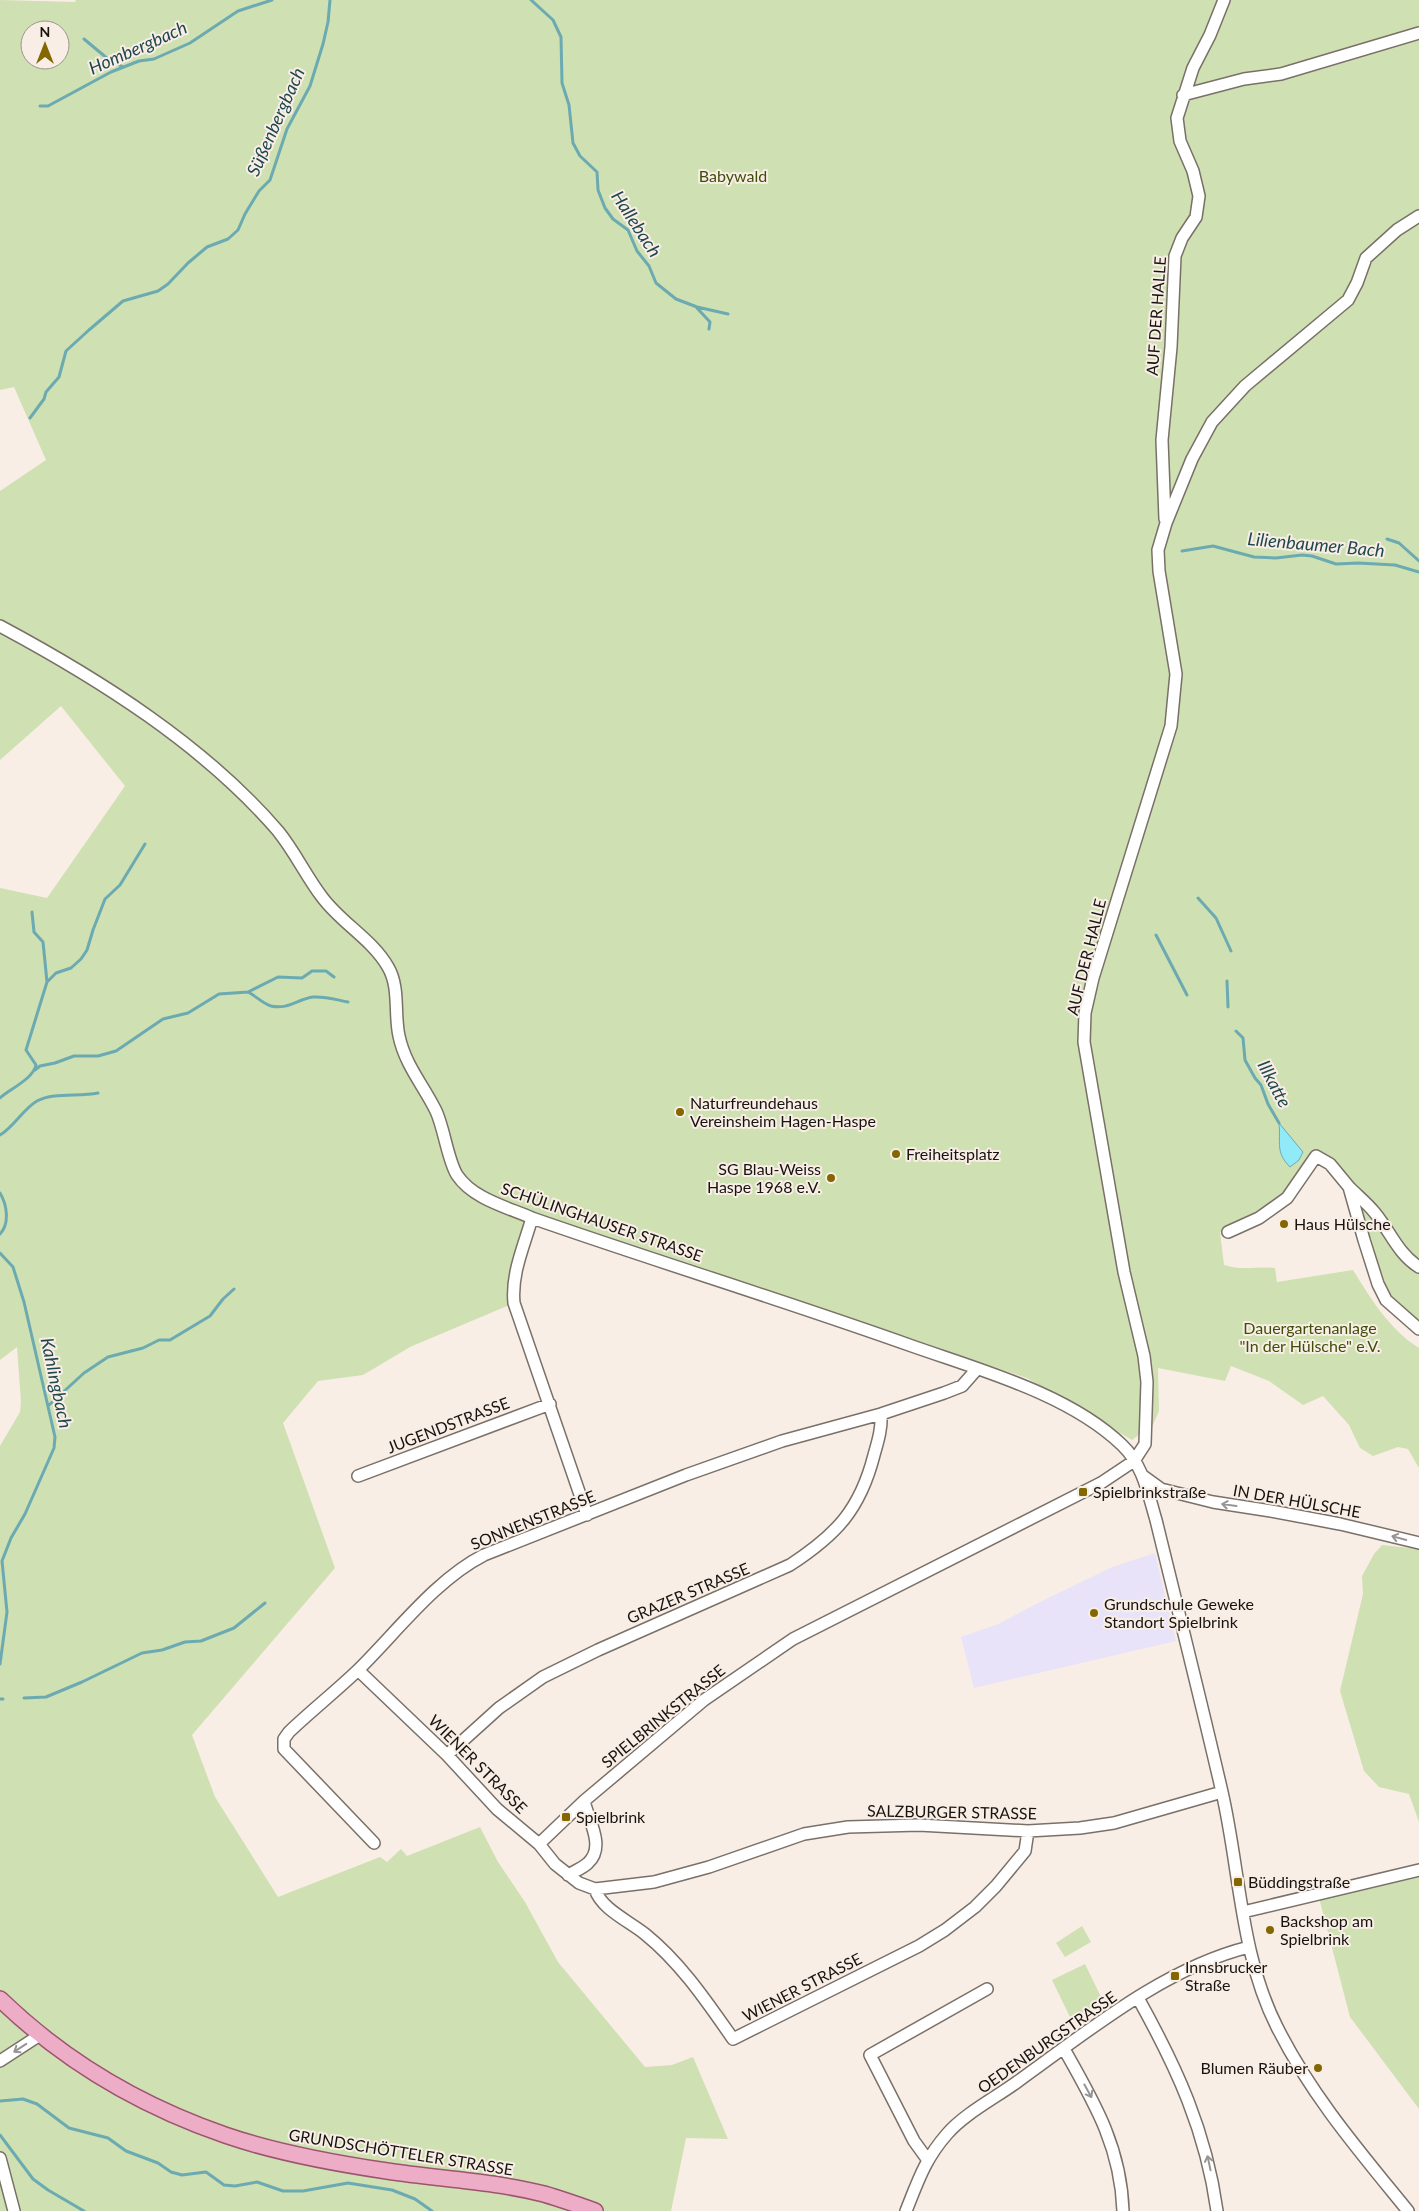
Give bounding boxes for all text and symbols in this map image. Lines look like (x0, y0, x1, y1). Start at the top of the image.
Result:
water label: Hombergbach (85, 16, 190, 79)
north arrow (20, 20, 70, 70)
text: N (40, 23, 50, 40)
water label: Süßenbergbach (241, 64, 309, 179)
park label: Babywald (699, 166, 767, 185)
water label: Hallebach (607, 186, 666, 261)
street label: AUF DER HALLE (1142, 256, 1169, 376)
water label: Lilienbaumer Bach (1247, 527, 1386, 561)
street label: AUF DER HALLE (1062, 897, 1109, 1017)
water label: Illkatte (1253, 1056, 1296, 1111)
place label: Naturfreundehaus Vereinsheim Hagen-Haspe (690, 1093, 876, 1130)
marker: Naturfreundehaus Vereinsheim Hagen-Haspe (674, 1106, 686, 1118)
place label: Freiheitsplatz (906, 1144, 1000, 1163)
marker: Freiheitsplatz (890, 1148, 902, 1160)
place label: SG Blau-Weiss Haspe 1968 e.V. (707, 1159, 821, 1196)
marker: SG Blau-Weiss Haspe 1968 e.V. (825, 1172, 837, 1184)
street label: SCHÜLINGHAUSER STRASSE (499, 1178, 706, 1265)
place label: Haus Hülsche (1294, 1214, 1391, 1233)
marker: Haus Hülsche (1278, 1218, 1290, 1230)
park label: Dauergartenanlage "In der Hülsche" e.V. (1239, 1318, 1381, 1355)
water label: Kahlingbach (37, 1335, 77, 1430)
street label: JUGENDSTRASSE (384, 1392, 512, 1457)
street label: IN DER HÜLSCHE (1232, 1480, 1362, 1521)
place label: Spielbrinkstraße (1093, 1482, 1206, 1501)
street label: SONNENSTRASSE (468, 1486, 598, 1553)
marker: Spielbrinkstraße (1077, 1486, 1089, 1498)
one-way arrow (1221, 1499, 1237, 1509)
one-way arrow (1392, 1533, 1408, 1543)
street label: GRAZER STRASSE (624, 1558, 752, 1627)
place label: Grundschule Geweke Standort Spielbrink (1104, 1594, 1254, 1631)
marker: Grundschule Geweke Standort Spielbrink (1088, 1607, 1100, 1619)
street label: SPIELBRINKSTRASSE (597, 1660, 728, 1771)
street label: WIENER STRASSE (425, 1710, 532, 1817)
street label: SALZBURGER STRASSE (867, 1801, 1037, 1822)
place label: Spielbrink (576, 1807, 646, 1826)
marker: Spielbrink (560, 1811, 572, 1823)
place label: Büddingstraße (1248, 1872, 1350, 1891)
marker: Büddingstraße (1232, 1876, 1244, 1888)
place label: Backshop am Spielbrink (1280, 1911, 1373, 1948)
marker: Backshop am Spielbrink (1264, 1924, 1276, 1936)
street label: WIENER STRASSE (739, 1948, 865, 2025)
place label: Innsbrucker Straße (1185, 1957, 1268, 1994)
marker: Innsbrucker Straße (1169, 1970, 1181, 1982)
street label: OEDENBURGSTRASSE (974, 1986, 1120, 2097)
one-way arrow (13, 2043, 27, 2053)
place label: Blumen Räuber (1200, 2058, 1308, 2077)
marker: Blumen Räuber (1312, 2062, 1324, 2074)
one-way arrow (1083, 2083, 1093, 2098)
street label: GRUNDSCHÖTTELER STRASSE (287, 2124, 515, 2179)
one-way arrow (1204, 2155, 1213, 2171)

